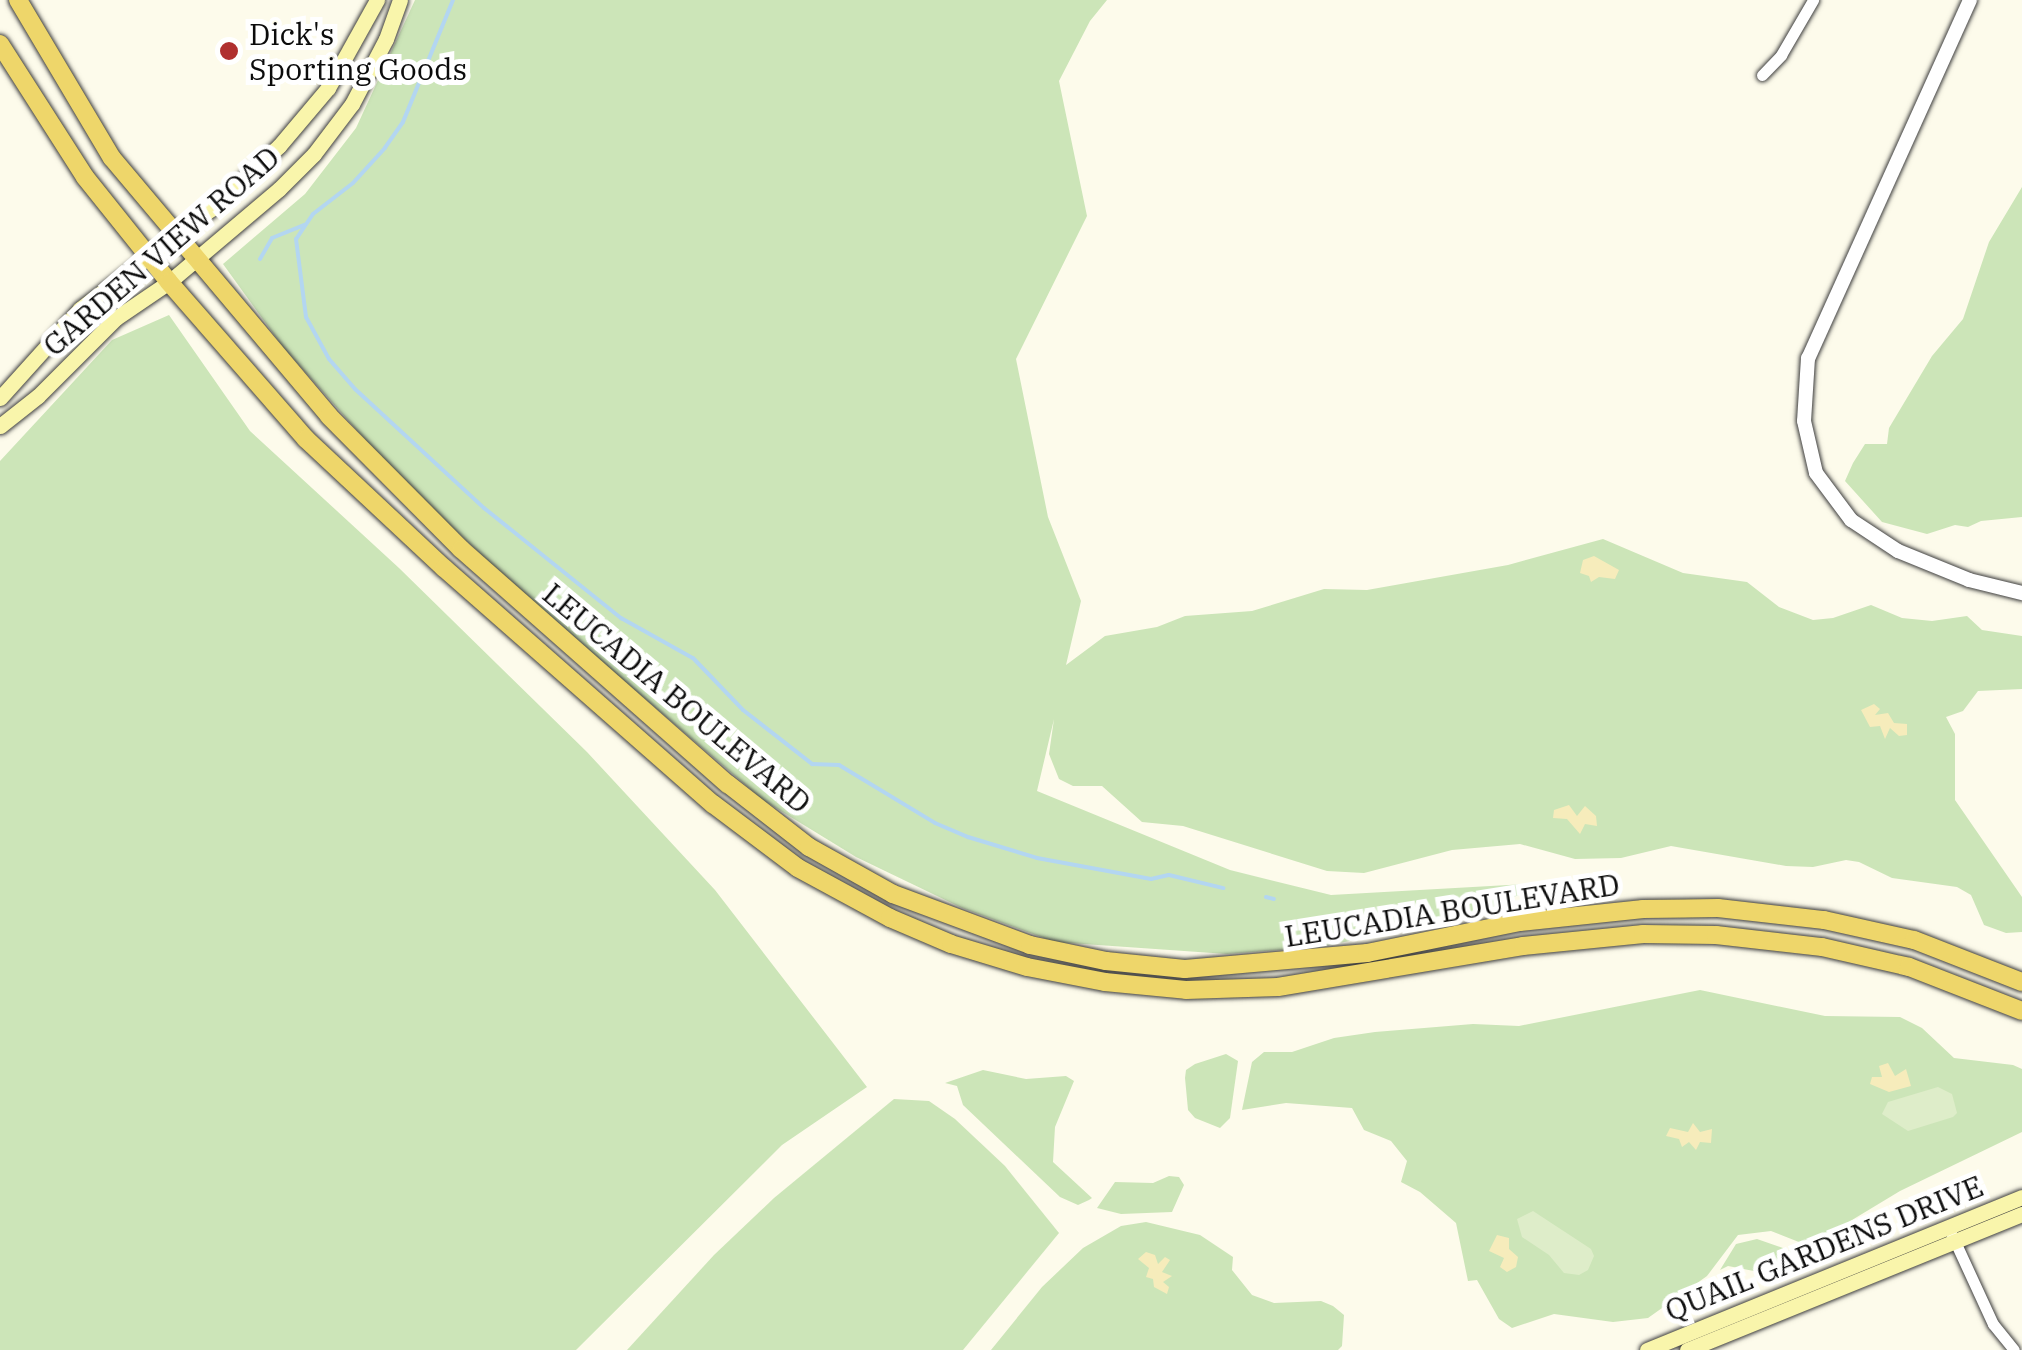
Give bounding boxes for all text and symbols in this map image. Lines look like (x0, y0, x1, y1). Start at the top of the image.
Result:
place label: Dick's Sporting Goods (249, 16, 467, 86)
marker: Dick's Sporting Goods (218, 40, 240, 62)
street label: GARDEN VIEW ROAD (36, 139, 286, 363)
street label: LEUCADIA BOULEVARD (536, 575, 818, 821)
street label: LEUCADIA BOULEVARD (1282, 866, 1622, 954)
street label: QUAIL GARDENS DRIVE (1660, 1168, 1988, 1328)

